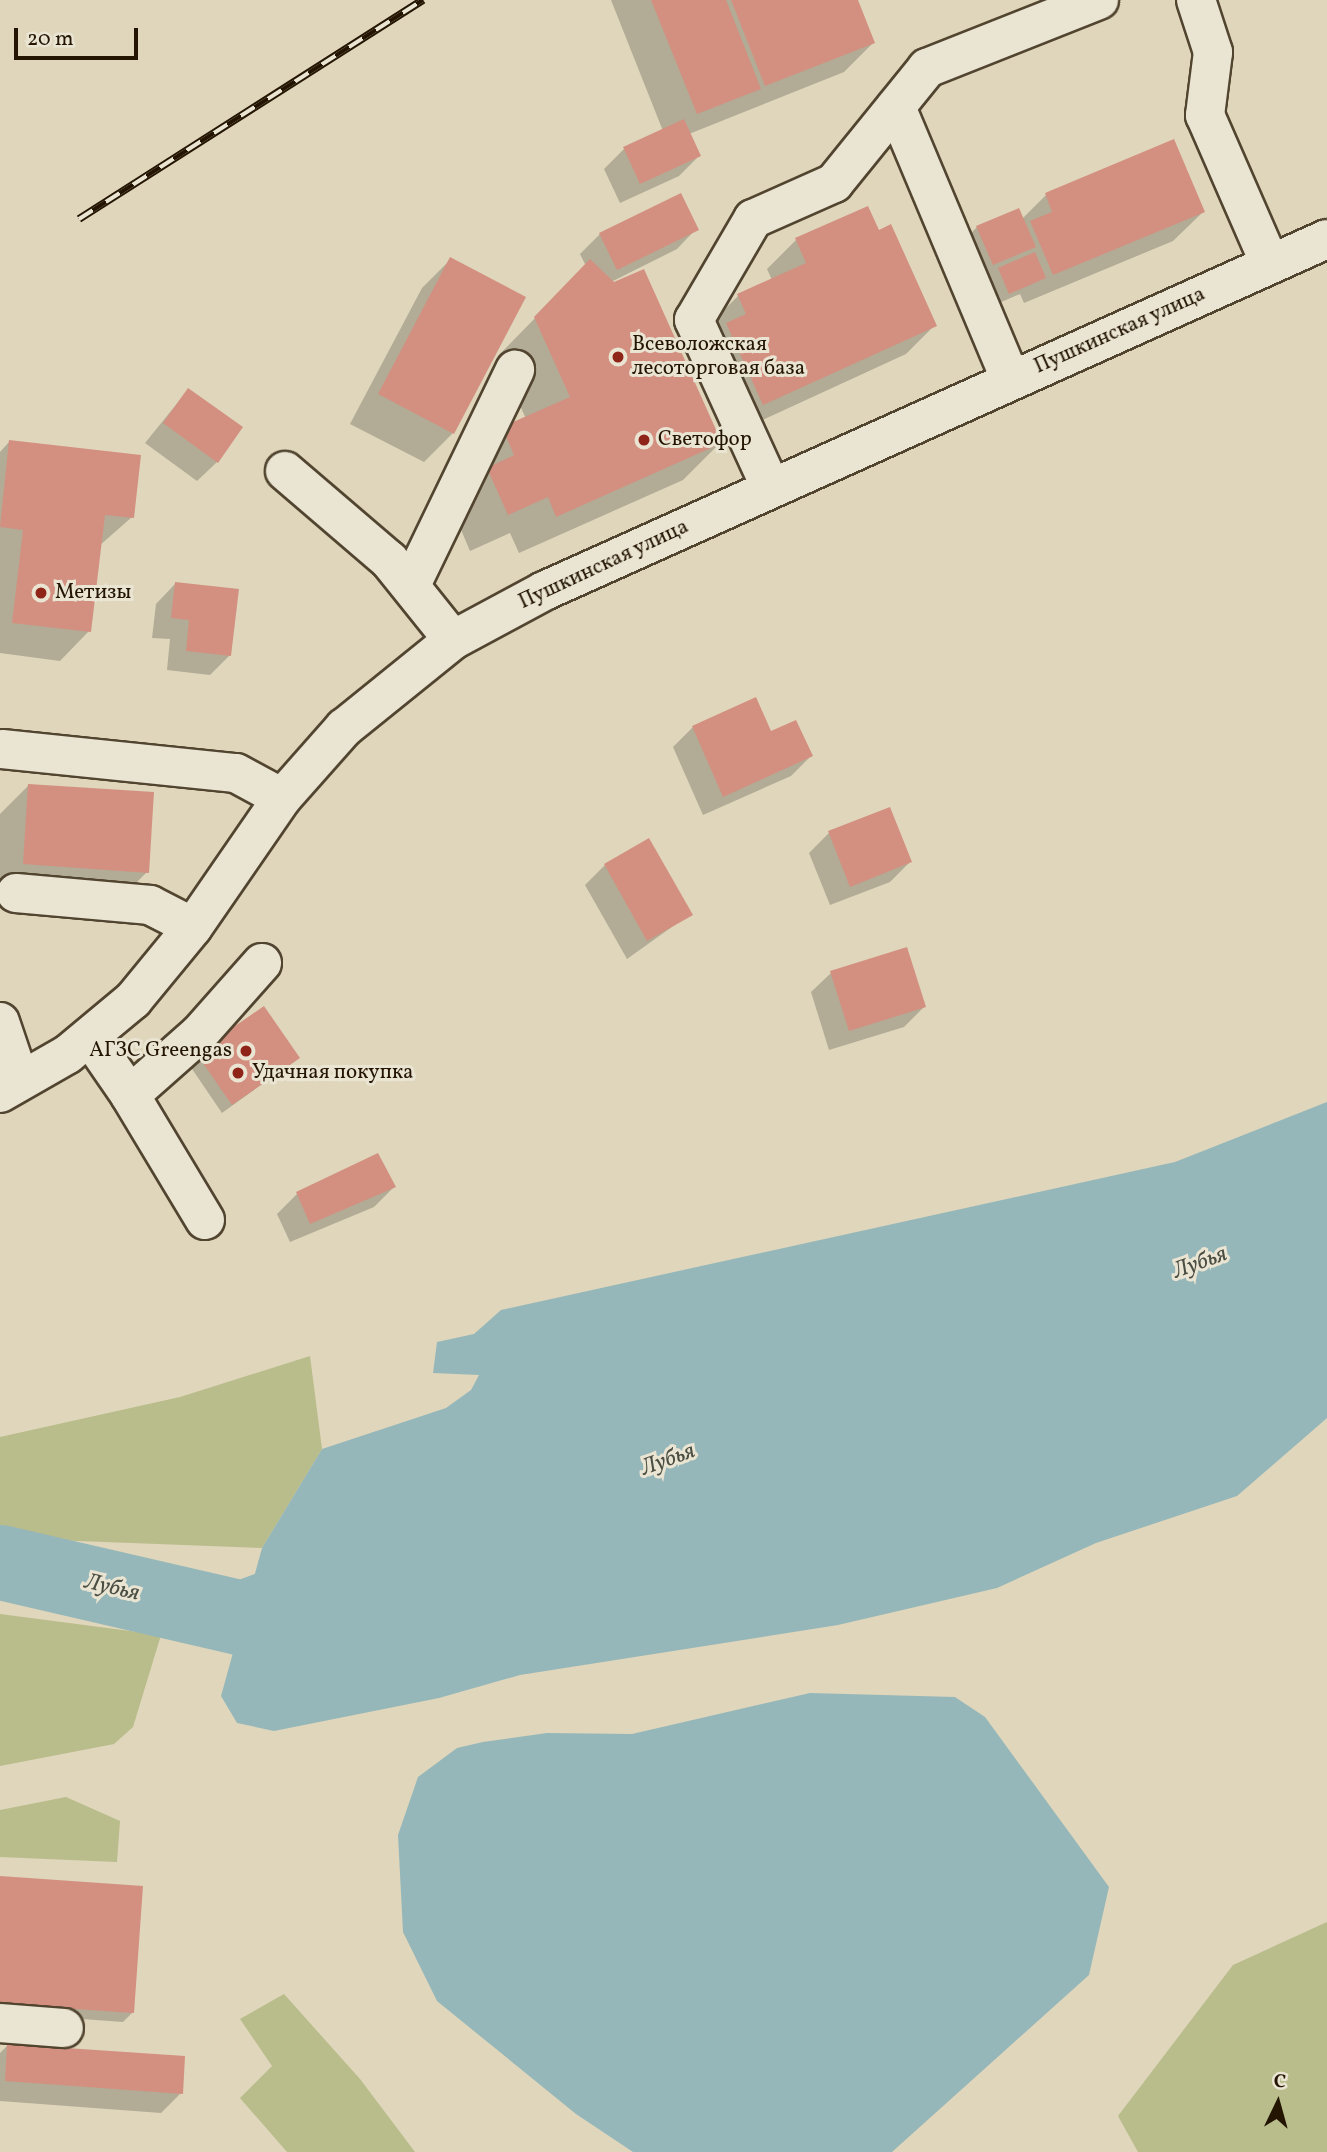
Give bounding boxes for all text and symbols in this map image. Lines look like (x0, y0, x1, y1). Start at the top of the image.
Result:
scale bar (18, 14, 142, 58)
text: 20 m (27, 25, 73, 54)
street label: Пушкинская улица (1030, 282, 1210, 380)
place label: Всеволожская лесоторговая база (632, 332, 805, 382)
marker: Всеволожская лесоторговая база (610, 349, 626, 365)
place label: Светофор (658, 427, 752, 453)
marker: Светофор (636, 432, 652, 448)
street label: Пушкинская улица (515, 514, 693, 616)
place label: Метизы (55, 580, 131, 606)
marker: Метизы (33, 585, 49, 601)
place label: АГЗС Greengas (89, 1038, 232, 1064)
marker: АГЗС Greengas (238, 1043, 254, 1059)
place label: Удачная покупка (252, 1060, 414, 1086)
marker: Удачная покупка (230, 1065, 246, 1081)
water label: Лубья (1169, 1240, 1231, 1286)
water label: Лубья (637, 1437, 699, 1483)
water label: Лубья (82, 1568, 142, 1608)
north arrow (1243, 2068, 1313, 2138)
text: С (1273, 2069, 1287, 2096)

